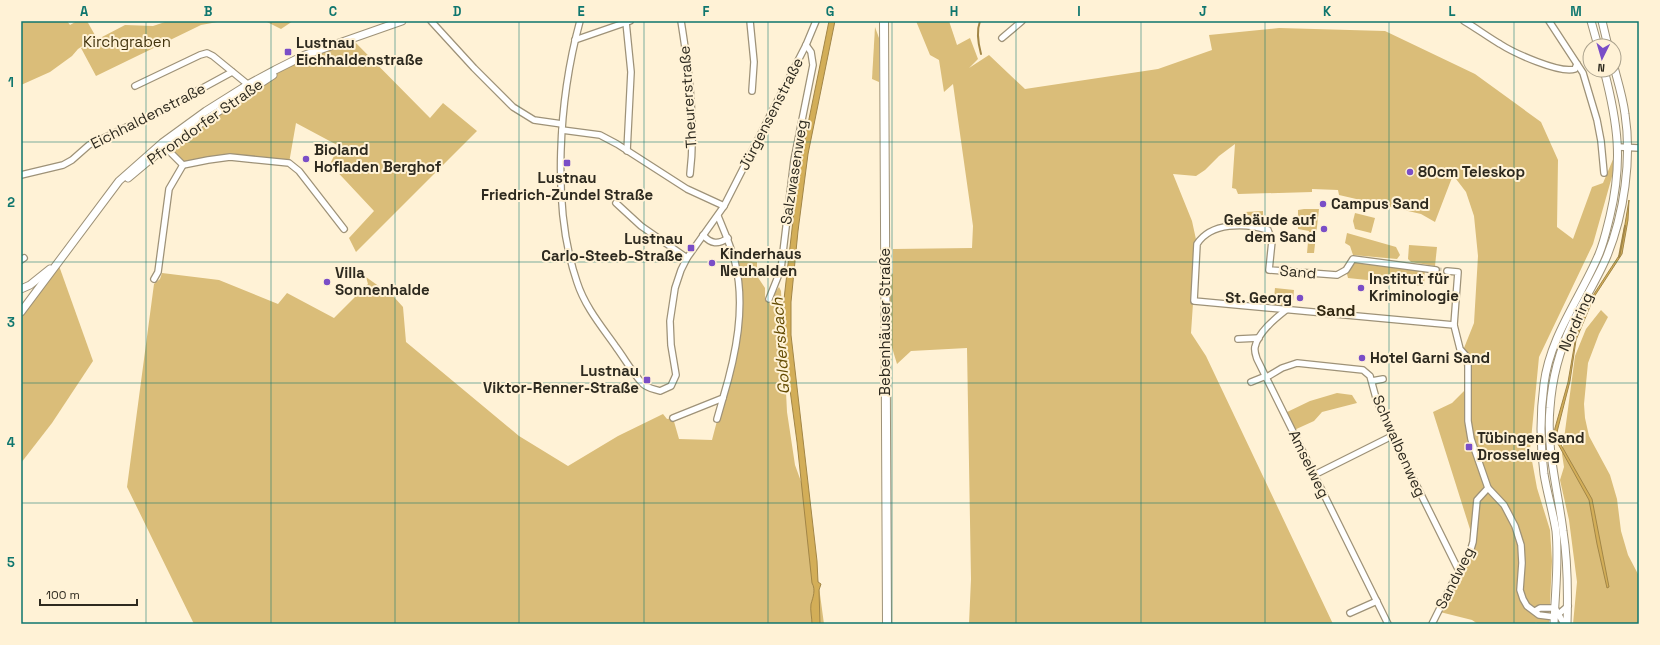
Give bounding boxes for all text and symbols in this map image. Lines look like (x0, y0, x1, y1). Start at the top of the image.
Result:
text: A (80, 3, 89, 20)
text: B (204, 3, 213, 20)
text: C (329, 3, 337, 20)
text: D (453, 3, 462, 20)
text: E (577, 3, 585, 20)
text: F (703, 3, 710, 20)
text: G (826, 3, 834, 20)
text: H (950, 3, 958, 20)
text: I (1077, 3, 1081, 20)
text: J (1199, 3, 1207, 20)
text: K (1323, 3, 1332, 20)
text: L (1448, 3, 1456, 20)
text: M (1570, 3, 1582, 20)
park label: Kirchgraben (83, 32, 171, 51)
place label: Lustnau Eichhaldenstraße (296, 33, 423, 69)
north arrow (1582, 38, 1622, 78)
street label: Theurerstraße (674, 45, 701, 149)
marker: Lustnau Eichhaldenstraße (283, 47, 293, 57)
street label: Jürgensenstraße (734, 54, 807, 173)
text: N (1597, 61, 1605, 75)
text: 1 (8, 74, 14, 91)
street label: Pfrondorfer Straße (143, 74, 266, 169)
street label: Eichhaldenstraße (87, 78, 209, 153)
street label: Salzwasenweg (776, 118, 811, 226)
place label: Bioland Hofladen Berghof (314, 140, 442, 176)
marker: Bioland Hofladen Berghof (301, 154, 311, 164)
marker: Lustnau Friedrich-Zundel Straße (562, 158, 572, 168)
place label: 80cm Teleskop (1418, 162, 1525, 181)
marker: 80cm Teleskop (1405, 167, 1415, 177)
place label: Lustnau Friedrich-Zundel Straße (481, 168, 653, 204)
text: 2 (7, 194, 15, 211)
place label: Campus Sand (1331, 194, 1429, 213)
marker: Campus Sand (1318, 199, 1328, 209)
place label: Gebäude auf dem Sand (1224, 210, 1316, 246)
marker: Gebäude auf dem Sand (1319, 224, 1329, 234)
place label: Lustnau Carlo-Steeb-Straße (541, 229, 683, 265)
marker: Lustnau Carlo-Steeb-Straße (686, 243, 696, 253)
place label: Kinderhaus Neuhalden (720, 244, 802, 280)
street label: Bebenhäuser Straße (875, 248, 894, 396)
marker: Kinderhaus Neuhalden (707, 258, 717, 268)
street label: Sand (1279, 260, 1317, 283)
place label: Villa Sonnenhalde (335, 263, 430, 299)
place label: Institut für Kriminologie (1369, 269, 1459, 305)
marker: Villa Sonnenhalde (322, 277, 332, 287)
marker: Institut für Kriminologie (1356, 283, 1366, 293)
place label: St. Georg (1225, 288, 1292, 307)
street label: Nordring (1554, 289, 1597, 354)
marker: St. Georg (1295, 293, 1305, 303)
water label: Goldersbach (767, 296, 794, 395)
district label: Sand (1316, 300, 1356, 321)
text: 3 (7, 314, 15, 331)
place label: Hotel Garni Sand (1370, 348, 1490, 367)
marker: Hotel Garni Sand (1357, 353, 1367, 363)
place label: Lustnau Viktor-Renner-Straße (483, 361, 639, 397)
marker: Lustnau Viktor-Renner-Straße (642, 375, 652, 385)
street label: Schwalbenweg (1369, 392, 1430, 500)
street label: Amselweg (1285, 427, 1334, 501)
place label: Tübingen Sand Drosselweg (1477, 428, 1585, 464)
text: 4 (7, 434, 15, 451)
marker: Tübingen Sand Drosselweg (1464, 442, 1474, 452)
street label: Sandweg (1431, 544, 1478, 612)
text: 5 (7, 554, 15, 571)
scale bar (40, 581, 137, 607)
text: 100 m (46, 587, 80, 603)

